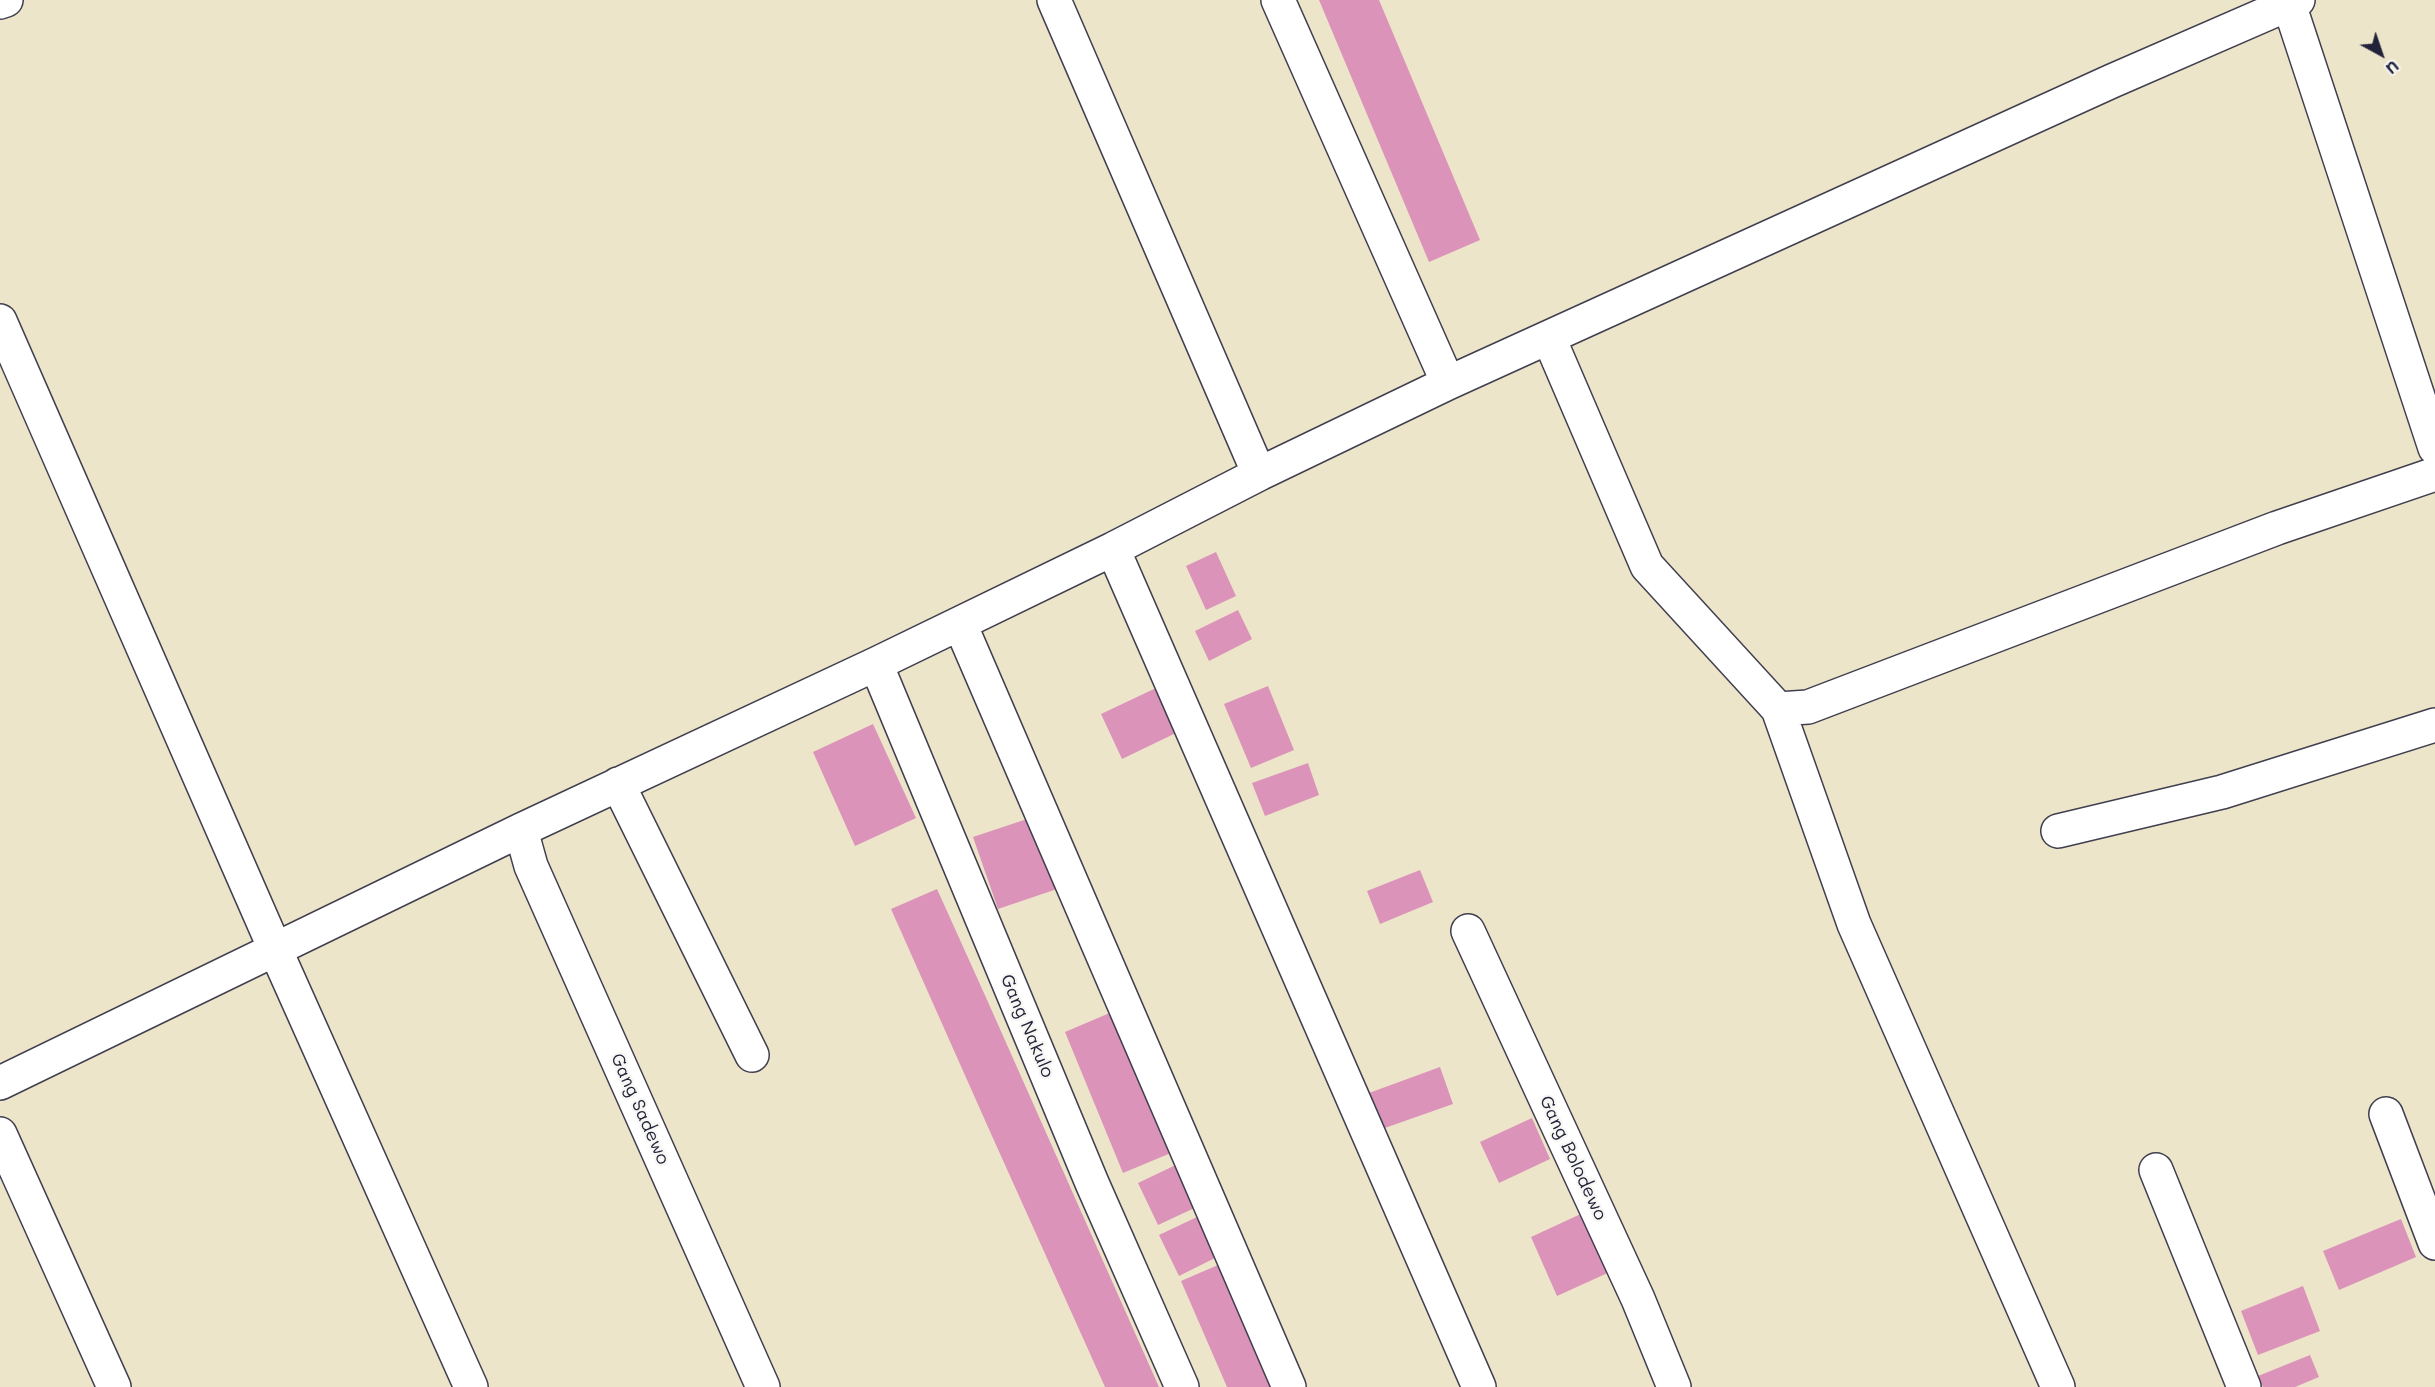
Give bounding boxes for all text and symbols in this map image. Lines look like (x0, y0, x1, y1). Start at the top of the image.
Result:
north arrow (2351, 24, 2411, 84)
text: U (2382, 57, 2404, 80)
street label: Gang Nakulo (996, 971, 1058, 1081)
street label: Gang Sadewo (606, 1050, 674, 1168)
street label: Gang Bolodewo (1535, 1092, 1611, 1224)

